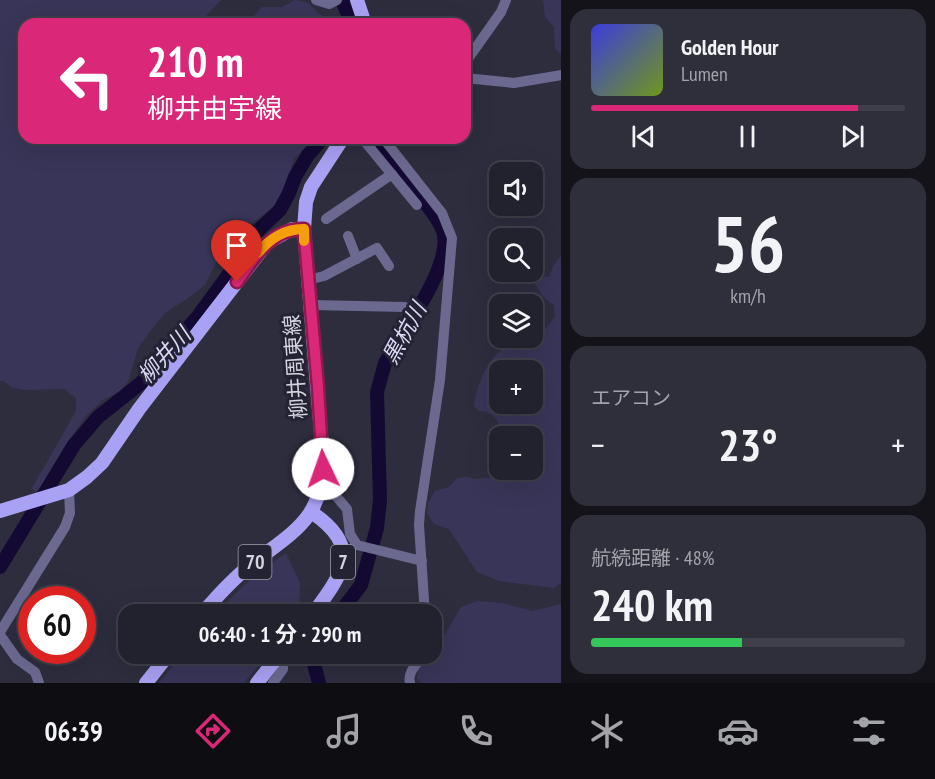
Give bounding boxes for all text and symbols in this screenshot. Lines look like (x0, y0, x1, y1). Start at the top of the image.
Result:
text: Golden Hour (681, 33, 779, 61)
text: 210 m (147, 34, 244, 89)
icon: left (48, 42, 126, 120)
text: Lumen (681, 61, 728, 87)
text: 柳井由宇線 (147, 91, 282, 125)
icon: previous (627, 120, 660, 153)
icon: pause (731, 120, 764, 153)
icon: next (836, 120, 869, 153)
map controls (489, 162, 543, 480)
button: sound (489, 162, 543, 216)
text: 56 (711, 193, 785, 294)
pin (211, 220, 262, 282)
button: search (489, 228, 543, 282)
icon: arrive (220, 229, 253, 262)
text: km/h (730, 283, 766, 309)
button: layers (489, 294, 543, 348)
water label: 黒杭川 (376, 296, 433, 369)
street label: 柳井周東線 (278, 314, 312, 420)
water label: 柳井川 (132, 320, 198, 389)
button: + (489, 360, 543, 414)
text: エアコン (591, 385, 671, 411)
text: 23° (718, 415, 778, 473)
text: − (591, 423, 605, 466)
text: + (891, 423, 905, 466)
button: − (489, 426, 543, 480)
position arrow (291, 437, 355, 501)
road number: 70 (238, 545, 272, 579)
road number: 7 (331, 545, 355, 579)
text: 航続距離 · 48% (591, 545, 714, 571)
text: 240 km (591, 575, 713, 633)
speed limit sign: 60 (18, 586, 96, 664)
text: 06:40 · 1 分 · 290 m (199, 620, 361, 648)
icon: directions (192, 710, 234, 752)
icon: music (323, 710, 365, 752)
icon: phone (455, 710, 497, 752)
icon: climate (586, 710, 628, 752)
icon: car (717, 710, 759, 752)
icon: filters (848, 710, 890, 752)
text: 06:39 (45, 714, 103, 748)

